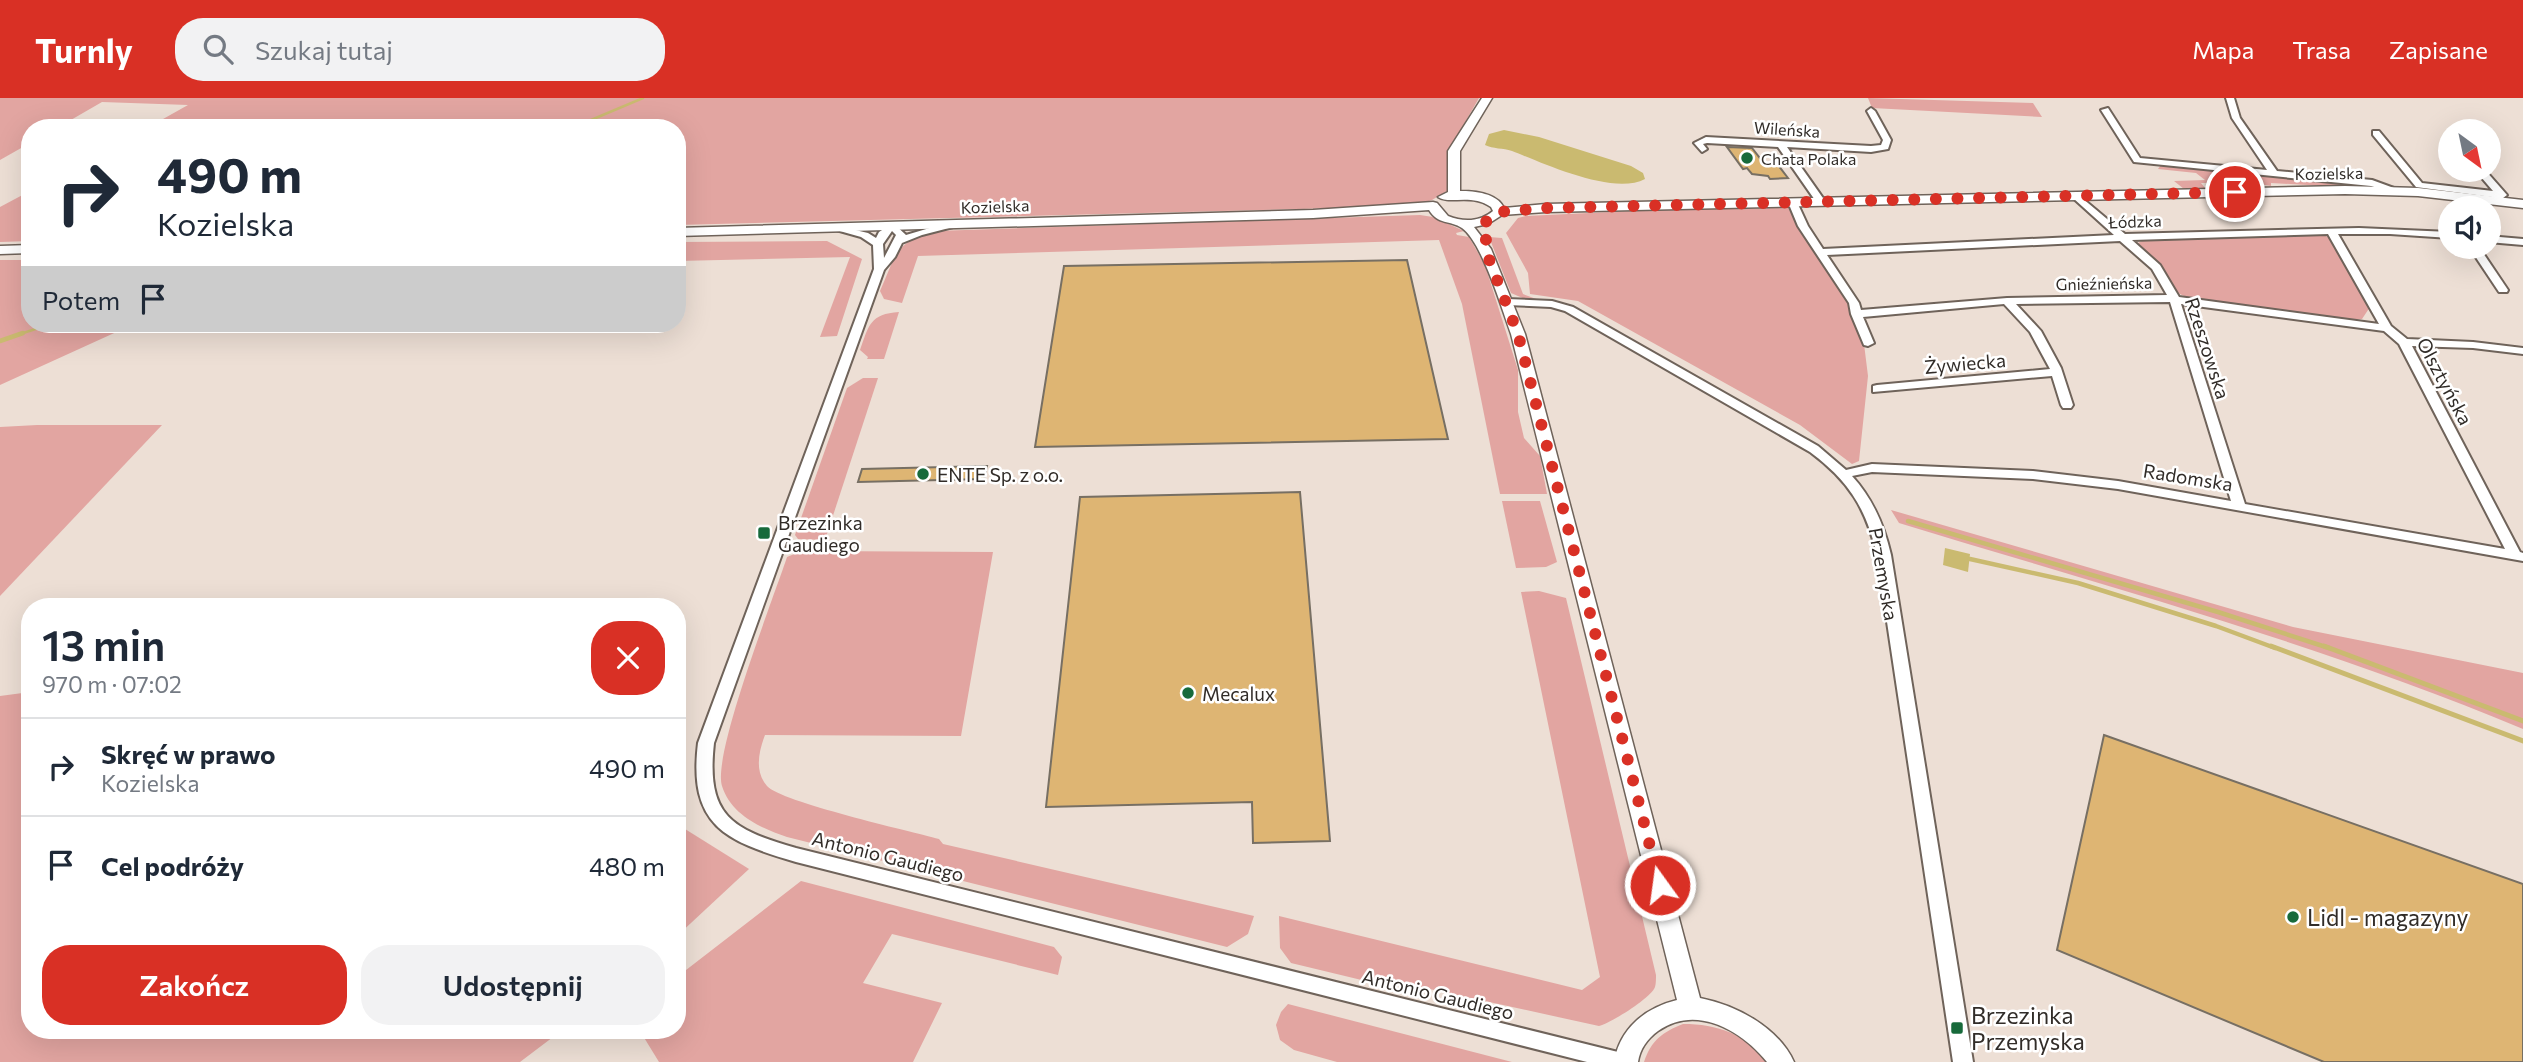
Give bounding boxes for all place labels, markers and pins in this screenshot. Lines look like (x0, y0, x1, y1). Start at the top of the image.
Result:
place label: Chata Polaka (1761, 149, 1856, 168)
marker: Chata Polaka (1739, 150, 1755, 166)
pin (2205, 162, 2265, 222)
place label: ENTE Sp. z o.o. (937, 463, 1063, 486)
marker: ENTE Sp. z o.o. (915, 466, 931, 482)
place label: Brzezinka Gaudiego (778, 511, 863, 556)
marker: Brzezinka Gaudiego (756, 525, 772, 541)
place label: Mecalux (1202, 682, 1275, 705)
marker: Mecalux (1180, 685, 1196, 701)
place label: Lidl - magazyny (2307, 903, 2468, 931)
marker: Lidl - magazyny (2285, 909, 2301, 925)
place label: Brzezinka Przemyska (1971, 1001, 2085, 1055)
marker: Brzezinka Przemyska (1949, 1020, 1965, 1036)

